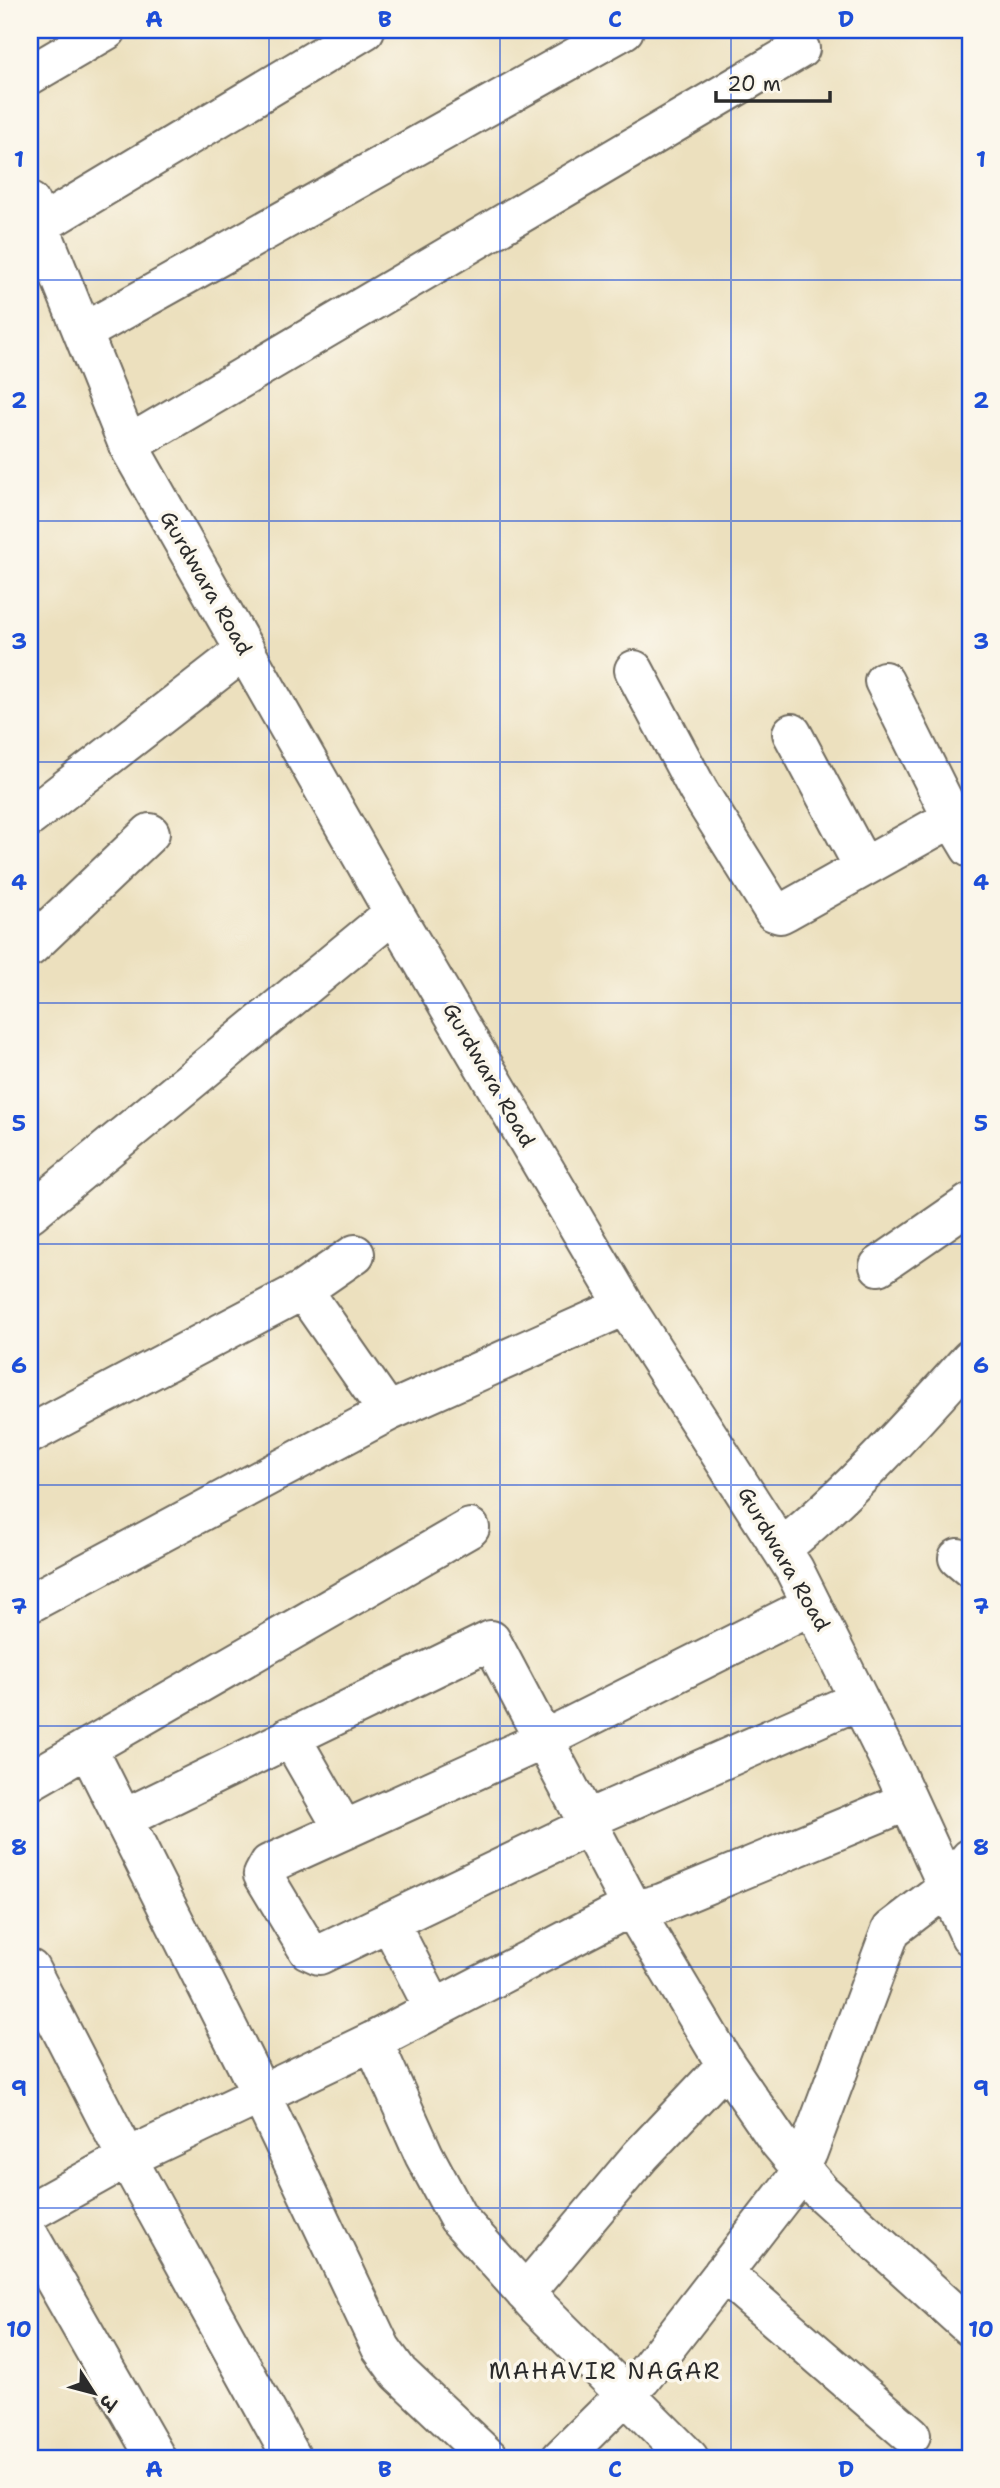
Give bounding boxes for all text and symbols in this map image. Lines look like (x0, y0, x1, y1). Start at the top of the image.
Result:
text: A (145, 4, 163, 34)
text: B (378, 4, 392, 34)
text: C (608, 4, 622, 34)
text: D (838, 4, 854, 34)
scale bar (716, 60, 830, 104)
text: 20 m (727, 70, 781, 98)
text: 1 (14, 144, 24, 174)
text: 1 (976, 144, 986, 174)
text: 2 (11, 385, 27, 415)
text: 2 (973, 385, 989, 415)
street label: Gurdwara Road (153, 506, 259, 660)
text: 3 (11, 626, 27, 656)
text: 3 (973, 626, 989, 656)
text: 4 (11, 867, 27, 897)
text: 4 (973, 867, 989, 897)
street label: Gurdwara Road (436, 998, 542, 1152)
text: 5 (12, 1108, 26, 1138)
text: 5 (974, 1108, 988, 1138)
text: 6 (11, 1350, 27, 1380)
text: 6 (973, 1350, 989, 1380)
street label: Gurdwara Road (731, 1482, 837, 1636)
text: 7 (11, 1591, 27, 1621)
text: 7 (973, 1591, 989, 1621)
text: 8 (11, 1832, 27, 1862)
text: 8 (973, 1832, 989, 1862)
text: 9 (11, 2073, 27, 2103)
text: 9 (973, 2073, 989, 2103)
text: 10 (6, 2314, 32, 2344)
text: 10 (968, 2314, 994, 2344)
district label: MAHAVIR NAGAR (489, 2356, 721, 2386)
north arrow (60, 2358, 130, 2428)
text: उ (92, 2389, 122, 2417)
text: A (145, 2454, 163, 2484)
text: B (378, 2454, 392, 2484)
text: C (608, 2454, 622, 2484)
text: D (838, 2454, 854, 2484)

